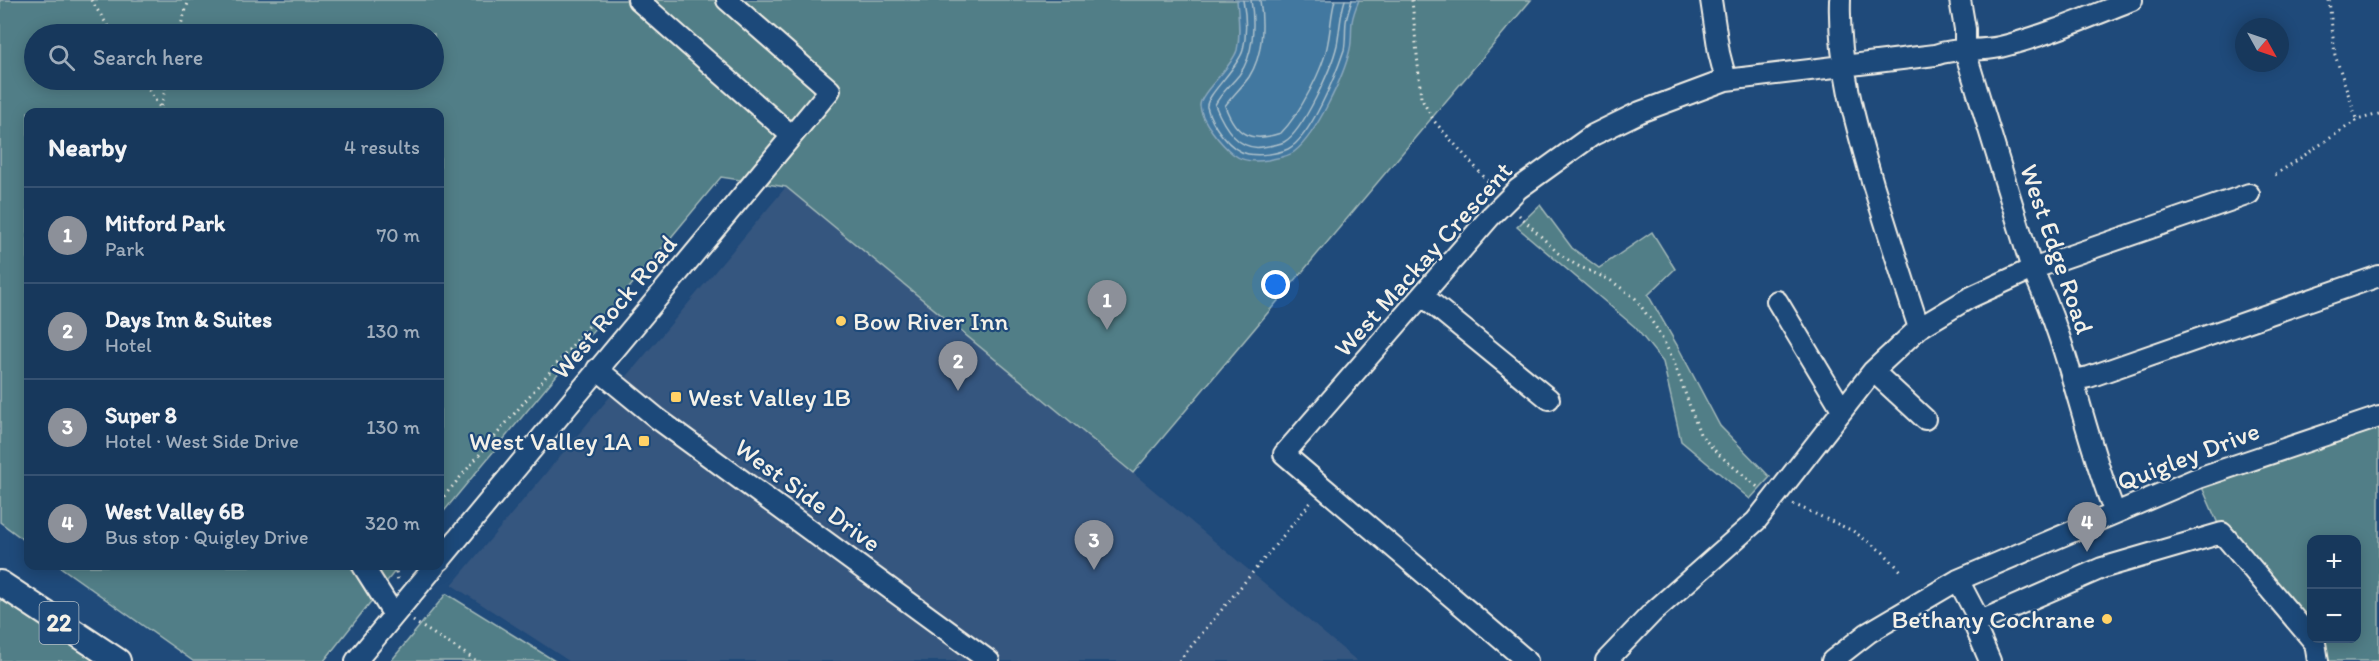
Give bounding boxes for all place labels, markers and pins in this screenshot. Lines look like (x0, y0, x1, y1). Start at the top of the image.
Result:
pin: 1 (1088, 280, 1126, 330)
place label: Bow River Inn (853, 305, 1009, 337)
marker: Bow River Inn (834, 314, 848, 328)
pin: 2 (938, 342, 978, 391)
place label: West Valley 1B (688, 381, 851, 413)
marker: West Valley 1B (669, 390, 683, 404)
place label: West Valley 1A (469, 425, 632, 457)
marker: West Valley 1A (637, 434, 651, 448)
pin: 4 (2068, 502, 2106, 552)
pin: 3 (1074, 520, 1114, 570)
place label: Bethany Cochrane (1891, 603, 2095, 635)
marker: Bethany Cochrane (2100, 612, 2114, 626)

